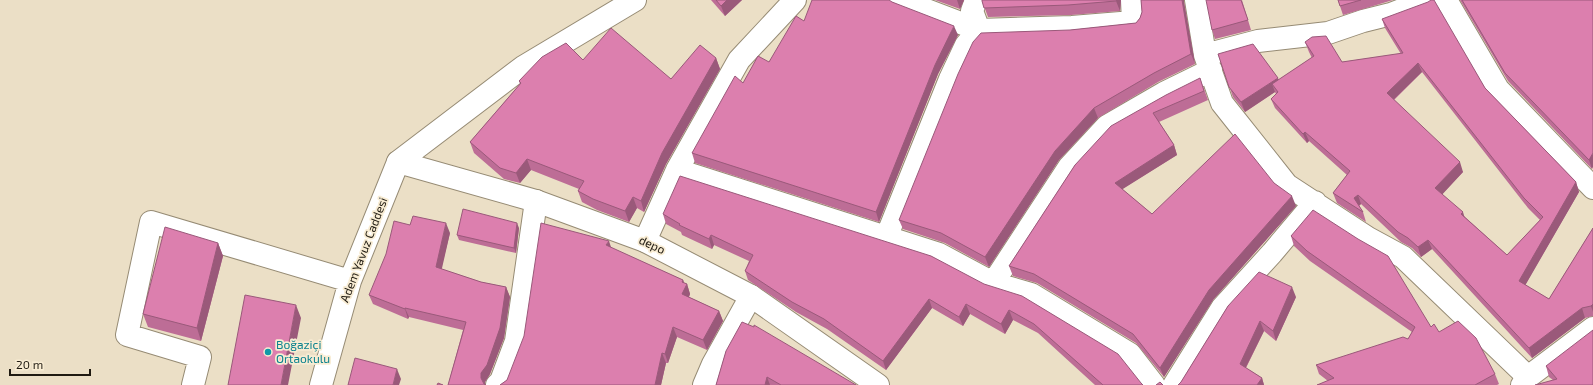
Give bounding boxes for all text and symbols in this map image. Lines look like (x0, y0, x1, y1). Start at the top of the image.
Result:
street label: Adem Yavuz Caddesi (337, 195, 390, 304)
street label: depo (637, 232, 668, 256)
place label: Boğaziçi Ortaokulu (276, 337, 330, 365)
marker: Boğaziçi Ortaokulu (263, 347, 273, 357)
scale bar (10, 351, 90, 377)
text: 20 m (16, 357, 43, 371)

